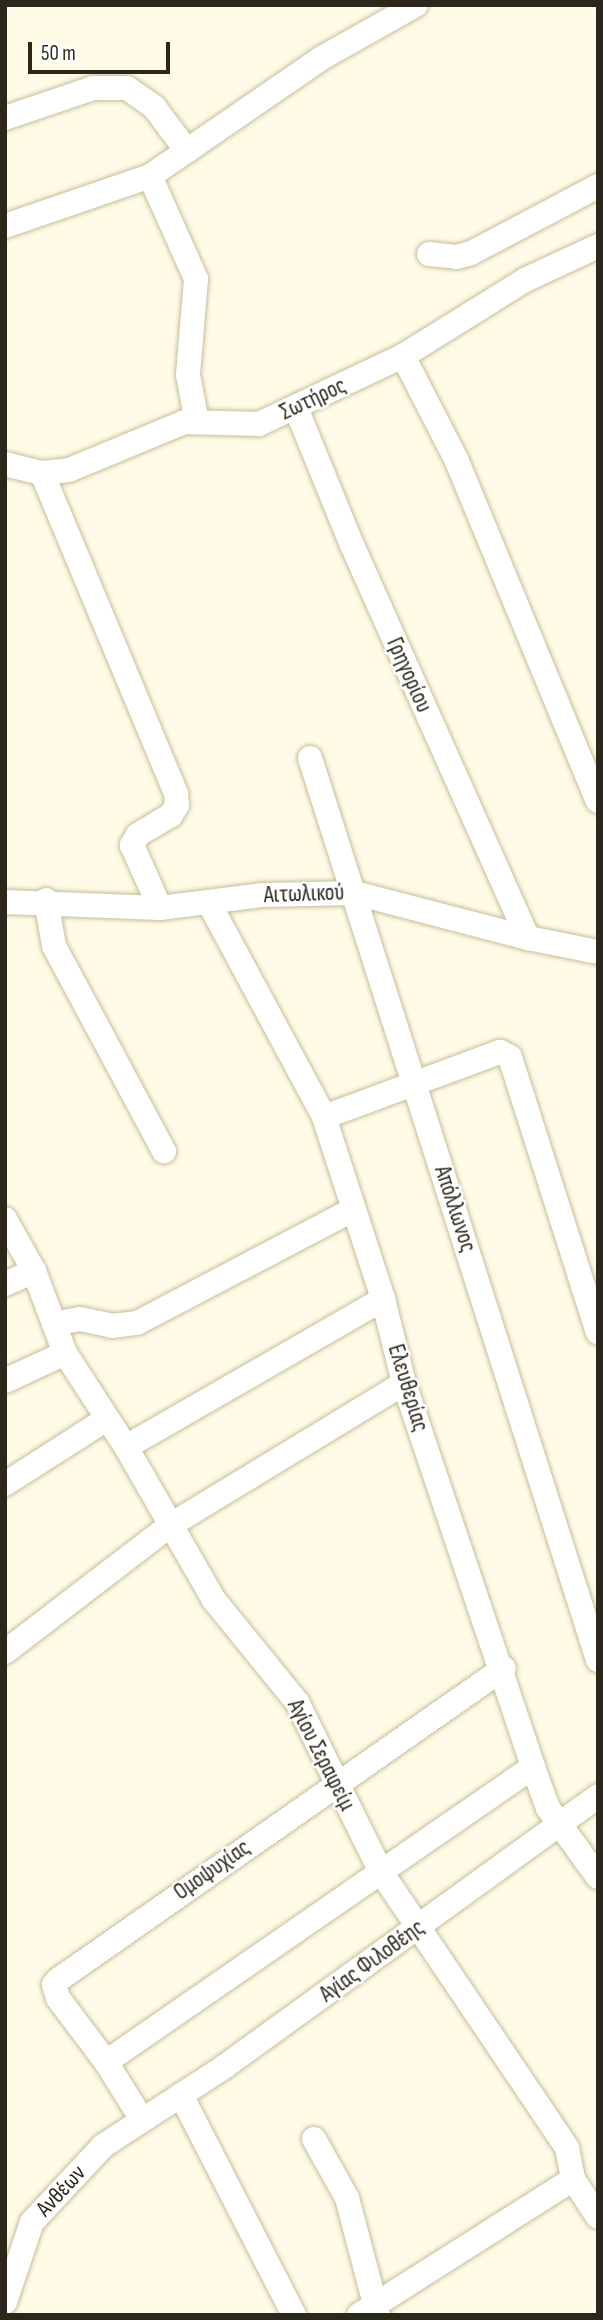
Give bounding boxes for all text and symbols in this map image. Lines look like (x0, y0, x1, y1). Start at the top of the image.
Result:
scale bar (32, 28, 173, 72)
text: 50 m (41, 41, 76, 66)
street label: Σωτήρος (276, 372, 350, 426)
street label: Γρηγορίου (380, 633, 438, 717)
street label: Αιτωλικού (263, 879, 345, 909)
street label: Απόλλωνος (428, 1162, 482, 1256)
street label: Ελευθερίας (382, 1341, 434, 1435)
street label: Αγίου Σεραφείμ (281, 1695, 361, 1815)
street label: Ομοψυχίας (169, 1834, 255, 1906)
street label: Αγίας Φιλοθέης (314, 1914, 430, 2008)
street label: Ανθέων (30, 2160, 92, 2222)

